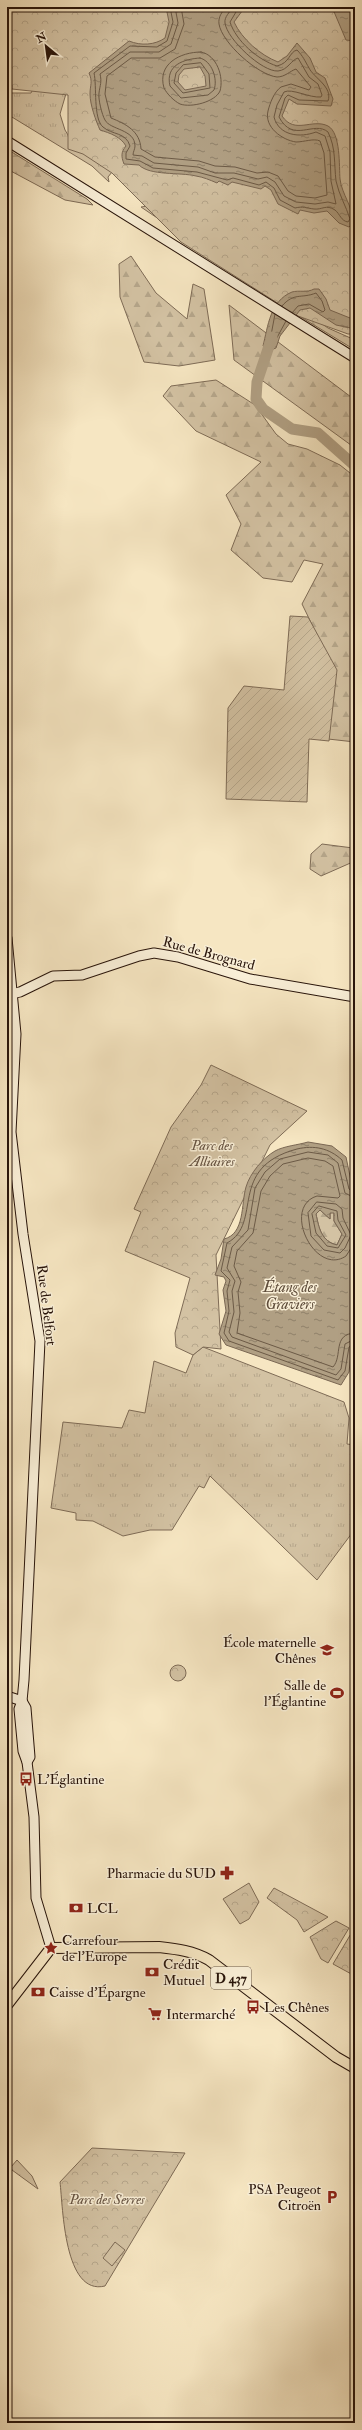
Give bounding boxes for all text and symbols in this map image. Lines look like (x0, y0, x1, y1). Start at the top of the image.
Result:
north arrow (26, 26, 66, 66)
text: N (33, 29, 50, 46)
street label: Rue de Brognard (161, 933, 257, 974)
park label: Parc des Alliaires (187, 1137, 236, 1170)
street label: Rue de Belfort (33, 1264, 60, 1347)
water label: Étang des Graviers (262, 1276, 318, 1314)
place label: École maternelle Chênes (223, 1634, 316, 1667)
school or university icon: École maternelle Chênes (319, 1642, 335, 1658)
place label: Salle de l'Églantine (264, 1677, 326, 1710)
sports icon: Salle de l'Églantine (329, 1685, 345, 1701)
bus stop icon: L’Églantine (18, 1771, 34, 1787)
place label: L’Églantine (37, 1771, 104, 1788)
place label: Pharmacie du SUD (107, 1865, 216, 1882)
pharmacy icon: Pharmacie du SUD (219, 1865, 235, 1881)
bank icon: LCL (68, 1900, 84, 1916)
place label: LCL (87, 1900, 118, 1917)
place label: Carrefour de l'Europe (62, 1932, 127, 1966)
place icon: Carrefour de l'Europe (43, 1940, 59, 1956)
place label: Crédit Mutuel (163, 1956, 205, 1989)
bank icon: Crédit Mutuel (144, 1964, 160, 1980)
road number: D 437 (211, 1967, 251, 1989)
bank icon: Caisse d'Épargne (30, 1984, 46, 2000)
place label: Caisse d'Épargne (49, 1984, 146, 2002)
bus stop icon: Les Chênes (245, 1999, 261, 2015)
place label: Les Chênes (264, 1999, 329, 2016)
supermarket icon: Intermarché (147, 2006, 163, 2022)
place label: Intermarché (166, 2006, 235, 2023)
place label: PSA Peugeot Citroën (248, 2181, 321, 2214)
parking icon: PSA Peugeot Citroën (324, 2189, 340, 2205)
park label: Parc des Serres (68, 2191, 146, 2208)

